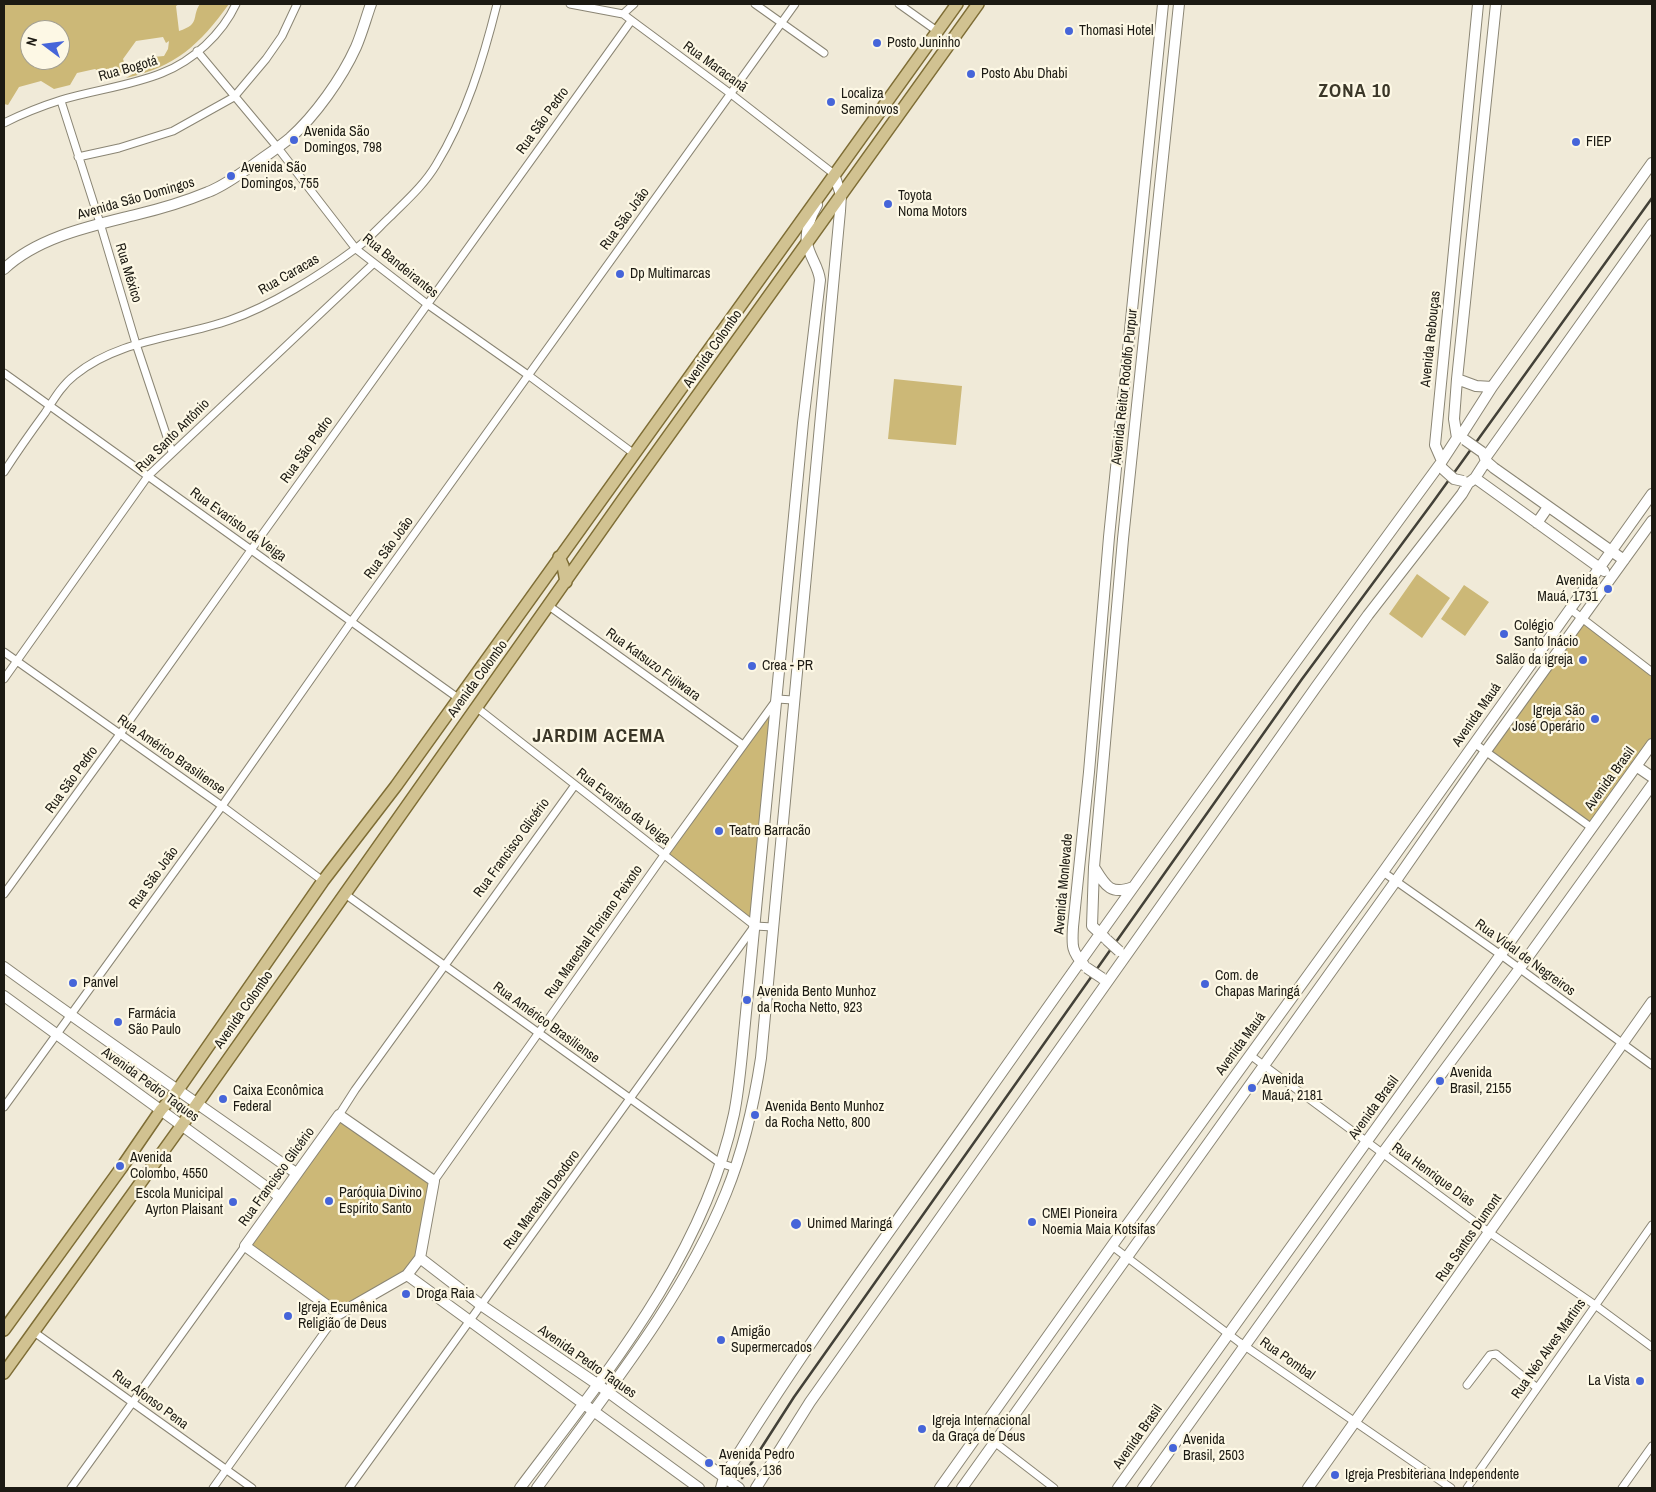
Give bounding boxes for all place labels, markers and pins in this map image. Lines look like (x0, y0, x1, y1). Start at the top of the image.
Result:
place label: Thomasi Hotel (1079, 23, 1154, 39)
marker: Thomasi Hotel (1063, 25, 1075, 37)
place label: Posto Juninho (887, 35, 960, 51)
marker: Posto Juninho (871, 37, 883, 49)
place label: Posto Abu Dhabi (981, 66, 1068, 82)
marker: Posto Abu Dhabi (965, 68, 977, 80)
place label: Localiza Seminovos (841, 86, 898, 118)
marker: Localiza Seminovos (825, 96, 837, 108)
place label: Avenida São Domingos, 798 (304, 124, 382, 156)
marker: Avenida São Domingos, 798 (288, 134, 300, 146)
place label: FIEP (1586, 134, 1612, 150)
marker: FIEP (1570, 136, 1582, 148)
place label: Avenida São Domingos, 755 (241, 160, 319, 192)
marker: Avenida São Domingos, 755 (225, 170, 237, 182)
place label: Toyota Noma Motors (898, 188, 967, 220)
marker: Toyota Noma Motors (882, 198, 894, 210)
place label: Dp Multimarcas (630, 266, 710, 282)
marker: Dp Multimarcas (614, 268, 626, 280)
place label: Avenida Mauá, 1731 (1537, 573, 1598, 606)
marker: Avenida Mauá, 1731 (1602, 583, 1614, 595)
place label: Colégio Santo Inácio (1514, 618, 1578, 650)
marker: Colégio Santo Inácio (1498, 628, 1510, 640)
place label: Salão da igreja (1496, 652, 1573, 668)
marker: Salão da igreja (1577, 654, 1589, 666)
place label: Crea - PR (762, 658, 813, 674)
marker: Crea - PR (746, 660, 758, 672)
place label: Igreja São José Operário (1512, 703, 1585, 736)
marker: Igreja São José Operário (1589, 713, 1601, 725)
place label: Teatro Barracão (729, 823, 811, 839)
marker: Teatro Barracão (713, 825, 725, 837)
place label: Com. de Chapas Maringá (1215, 968, 1300, 1000)
place label: Panvel (83, 975, 118, 991)
marker: Panvel (67, 977, 79, 989)
marker: Com. de Chapas Maringá (1199, 978, 1211, 990)
place label: Avenida Bento Munhoz da Rocha Netto, 923 (757, 984, 876, 1016)
marker: Avenida Bento Munhoz da Rocha Netto, 923 (741, 994, 753, 1006)
place label: Farmácia São Paulo (128, 1006, 181, 1038)
marker: Farmácia São Paulo (112, 1016, 124, 1028)
place label: Avenida Brasil, 2155 (1450, 1065, 1511, 1098)
place label: Avenida Mauá, 2181 (1262, 1072, 1323, 1104)
marker: Avenida Brasil, 2155 (1434, 1075, 1446, 1087)
marker: Avenida Mauá, 2181 (1246, 1082, 1258, 1094)
place label: Caixa Econômica Federal (233, 1083, 324, 1116)
marker: Caixa Econômica Federal (217, 1093, 229, 1105)
place label: Avenida Bento Munhoz da Rocha Netto, 800 (765, 1099, 884, 1132)
marker: Avenida Bento Munhoz da Rocha Netto, 800 (749, 1109, 761, 1121)
place label: Avenida Colombo, 4550 (130, 1150, 208, 1182)
marker: Avenida Colombo, 4550 (114, 1160, 126, 1172)
place label: Paróquia Divino Espírito Santo (339, 1185, 422, 1218)
place label: Escola Municipal Ayrton Plaisant (136, 1186, 223, 1218)
marker: Paróquia Divino Espírito Santo (323, 1195, 335, 1207)
marker: Escola Municipal Ayrton Plaisant (227, 1196, 239, 1208)
place label: CMEI Pioneira Noemia Maia Kotsifas (1042, 1206, 1156, 1238)
place label: Unimed Maringá (807, 1216, 892, 1232)
marker: CMEI Pioneira Noemia Maia Kotsifas (1026, 1216, 1038, 1228)
marker: Unimed Maringá (789, 1217, 803, 1231)
place label: Droga Raia (416, 1286, 475, 1302)
marker: Droga Raia (400, 1288, 412, 1300)
place label: Igreja Ecumênica Religião de Deus (298, 1300, 387, 1332)
marker: Igreja Ecumênica Religião de Deus (282, 1310, 294, 1322)
place label: Amigão Supermercados (731, 1324, 812, 1356)
marker: Amigão Supermercados (715, 1334, 727, 1346)
place label: La Vista (1588, 1373, 1630, 1389)
marker: La Vista (1634, 1375, 1646, 1387)
place label: Igreja Internacional da Graça de Deus (932, 1413, 1030, 1445)
marker: Igreja Internacional da Graça de Deus (916, 1423, 928, 1435)
place label: Avenida Brasil, 2503 (1183, 1432, 1244, 1464)
marker: Avenida Brasil, 2503 (1167, 1442, 1179, 1454)
place label: Avenida Pedro Taques, 136 (719, 1447, 795, 1480)
marker: Avenida Pedro Taques, 136 (703, 1457, 715, 1469)
place label: Igreja Presbiteriana Independente (1345, 1467, 1519, 1483)
marker: Igreja Presbiteriana Independente (1329, 1469, 1341, 1481)

